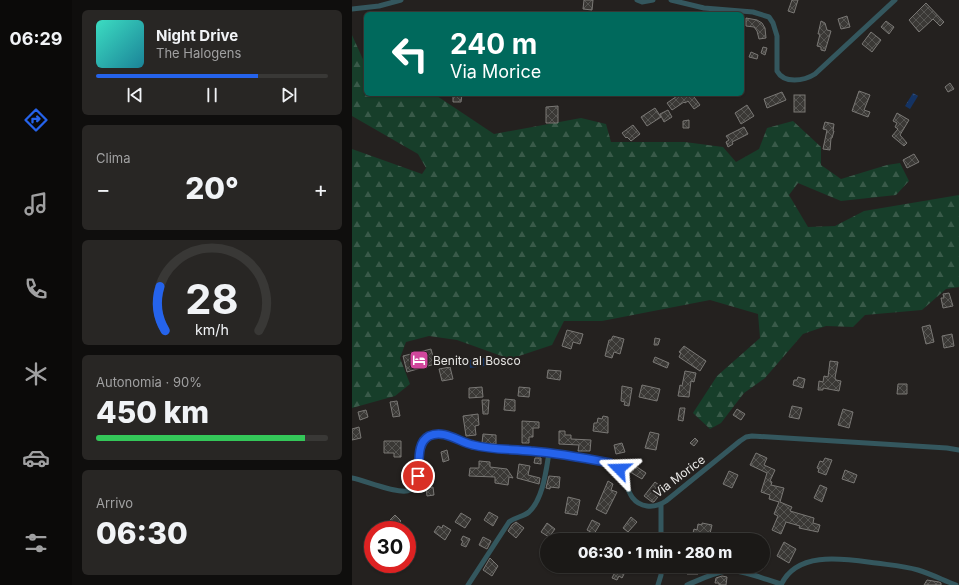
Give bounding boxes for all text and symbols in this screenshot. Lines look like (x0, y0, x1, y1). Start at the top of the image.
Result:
text: Night Drive (156, 26, 238, 45)
text: 240 m (450, 27, 537, 61)
text: 06:29 (10, 28, 62, 49)
icon: left (384, 28, 436, 80)
text: The Halogens (156, 45, 241, 61)
text: Via Morice (450, 61, 541, 82)
icon: previous (124, 84, 146, 106)
icon: pause (201, 84, 223, 106)
icon: next (278, 84, 300, 106)
icon: directions (22, 106, 50, 134)
text: Clima (96, 150, 130, 166)
text: 20° (185, 170, 239, 206)
text: − (96, 176, 111, 202)
text: + (313, 176, 328, 202)
icon: music (22, 190, 50, 218)
text: 28 (185, 273, 239, 323)
icon: phone (22, 275, 50, 303)
text: km/h (195, 320, 229, 337)
hotel icon: Benito al Bosco (408, 349, 430, 371)
place label: Benito al Bosco (433, 353, 521, 368)
icon: climate (22, 360, 50, 388)
text: Autonomia · 90% (96, 374, 202, 390)
text: 450 km (96, 394, 209, 430)
icon: car (22, 444, 50, 472)
position arrow (598, 448, 640, 490)
street label: Via Morice (650, 452, 708, 500)
pin (401, 459, 435, 493)
icon: arrive (407, 465, 429, 487)
text: Arrivo (96, 495, 133, 511)
text: 06:30 (96, 515, 188, 551)
speed limit sign: 30 (364, 521, 416, 573)
icon: filters (22, 529, 50, 557)
text: 06:30 · 1 min · 280 m (578, 543, 732, 562)

